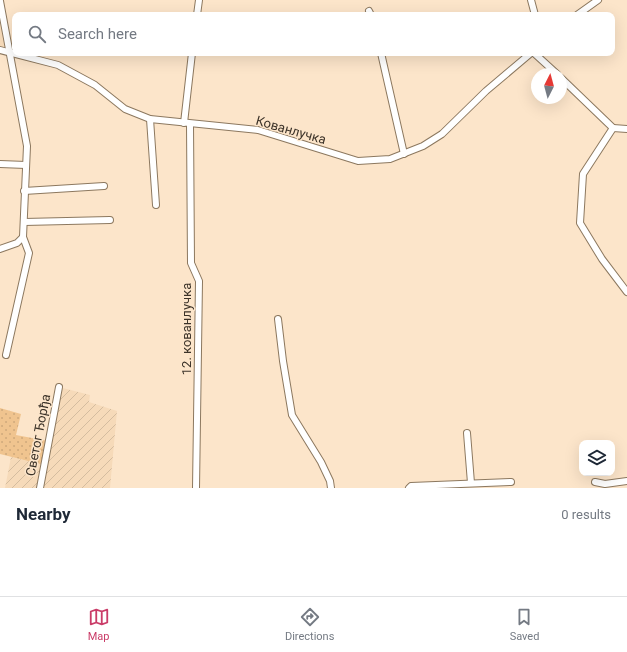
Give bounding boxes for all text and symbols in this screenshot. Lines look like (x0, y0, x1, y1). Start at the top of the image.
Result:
search box (12, 12, 615, 56)
icon: search (26, 23, 48, 45)
text: Search here (58, 25, 137, 43)
north arrow (531, 68, 567, 104)
street label: Кованлучка (254, 113, 328, 147)
street label: 12. кованлучка (179, 283, 194, 375)
street label: Светог Ђорђа (23, 393, 53, 477)
map controls (579, 440, 615, 476)
button: layers (579, 440, 615, 476)
text: Nearby (16, 504, 71, 524)
text: 0 results (561, 507, 611, 522)
tab: Map (88, 606, 110, 643)
tab: Directions (285, 606, 334, 643)
tab: Saved (510, 606, 539, 643)

